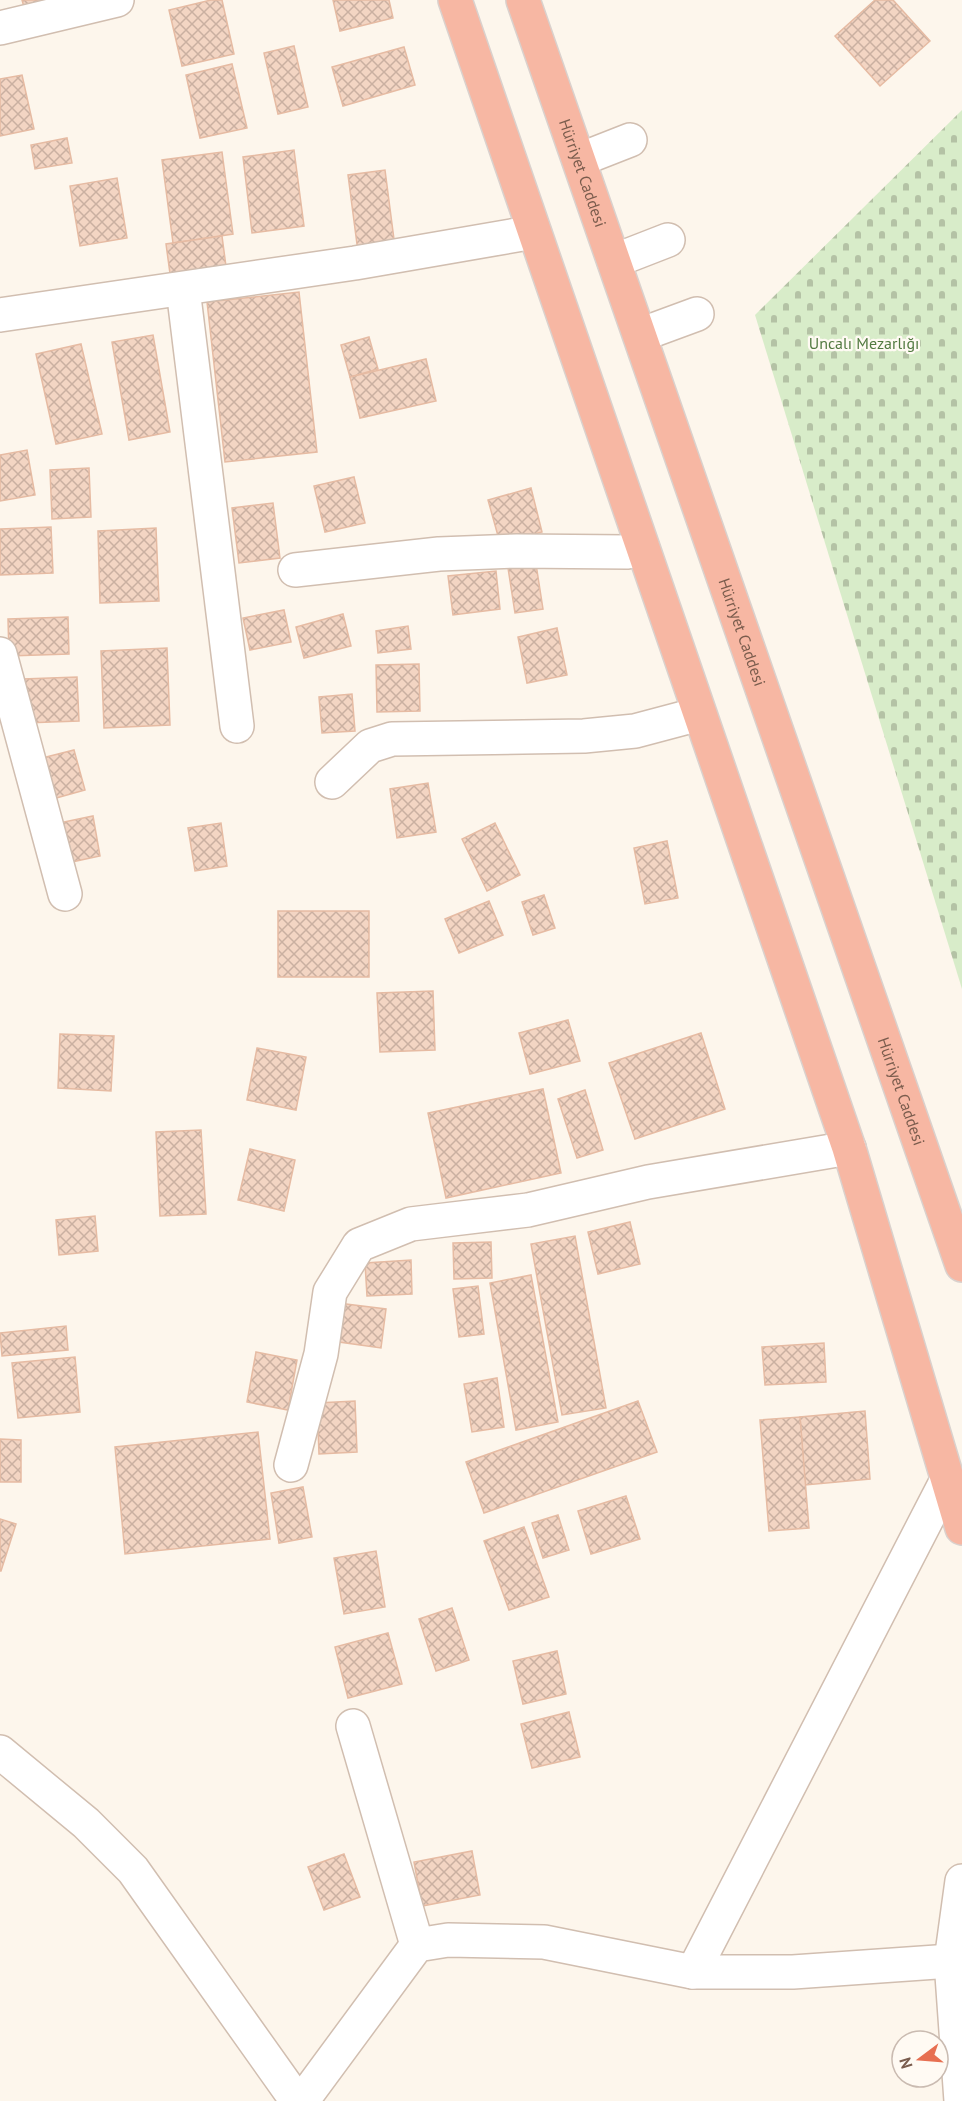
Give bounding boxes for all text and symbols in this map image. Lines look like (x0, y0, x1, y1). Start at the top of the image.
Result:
street label: Hürriyet Caddesi (555, 116, 611, 230)
park label: Uncalı Mezarlığı (809, 333, 919, 353)
street label: Hürriyet Caddesi (714, 575, 770, 689)
street label: Hürriyet Caddesi (874, 1035, 930, 1148)
north arrow (890, 2029, 950, 2089)
text: N (895, 2055, 917, 2071)

